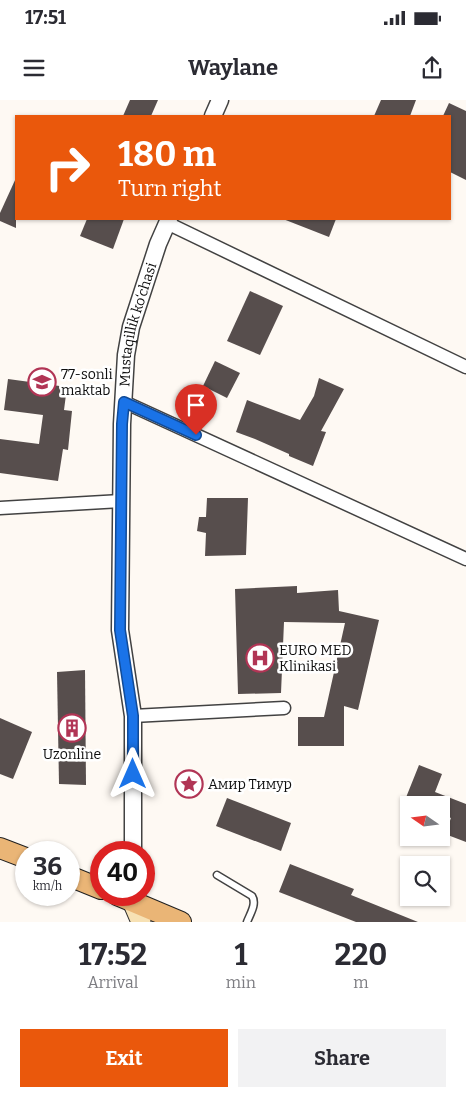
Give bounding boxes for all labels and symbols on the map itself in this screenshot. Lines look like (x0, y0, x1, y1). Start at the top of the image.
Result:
street label: Mustaqillik ko‘chasi (116, 261, 160, 387)
place label: 77-sonli maktab (61, 366, 113, 399)
school or university icon: 77-sonli maktab (27, 367, 57, 397)
pin (175, 384, 217, 435)
place label: EURO MED Klinikasi (279, 642, 352, 675)
hospital icon: EURO MED Klinikasi (245, 643, 275, 673)
building icon: Uzonline (57, 713, 87, 743)
place label: Uzonline (43, 746, 101, 763)
position arrow (106, 747, 158, 799)
place icon: Амир Тимур (174, 769, 204, 799)
place label: Амир Тимур (208, 776, 292, 793)
north arrow (400, 796, 450, 846)
speed limit sign: 40 (90, 841, 155, 906)

